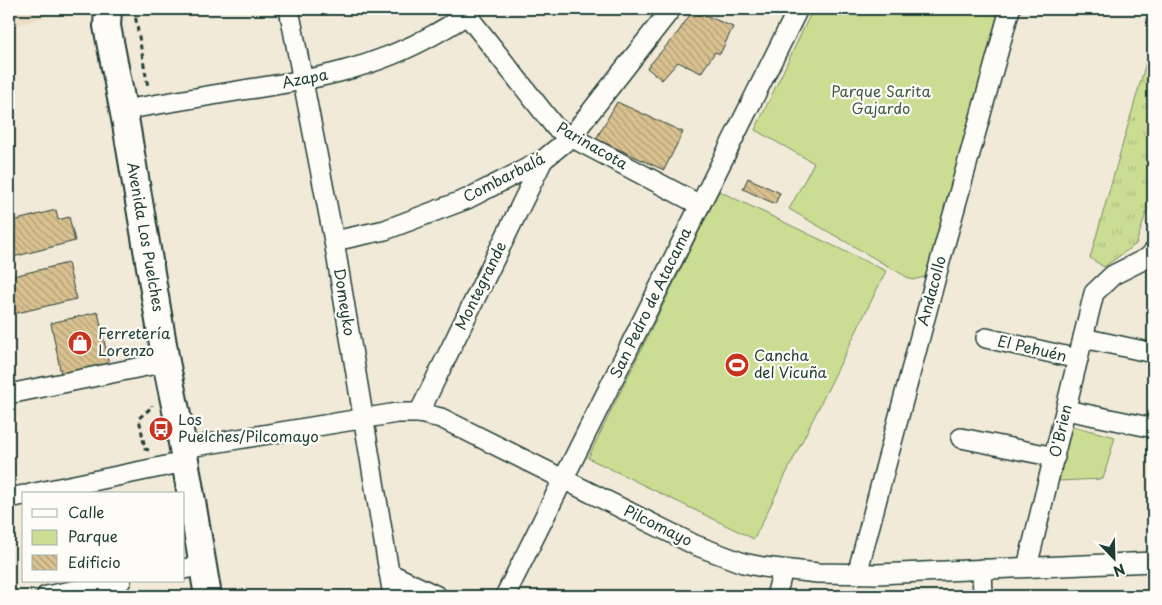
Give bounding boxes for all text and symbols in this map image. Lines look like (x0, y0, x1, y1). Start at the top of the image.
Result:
street label: Azapa (280, 62, 330, 93)
park label: Parque Sarita Gajardo (831, 79, 931, 119)
street label: Parinacota (553, 115, 633, 175)
street label: Combarbalá (458, 146, 549, 207)
street label: Avenida Los Puelches (122, 160, 171, 314)
street label: San Pedro de Atacama (603, 223, 696, 382)
street label: Montegrande (448, 237, 511, 334)
street label: Andacollo (910, 253, 951, 328)
street label: Domeyko (329, 266, 362, 337)
place label: Ferretería Lorenzo (98, 321, 171, 361)
street label: El Pehuén (995, 328, 1069, 367)
shop icon: Ferretería Lorenzo (67, 330, 93, 356)
place label: Cancha del Vicuña (754, 343, 828, 383)
sports icon: Cancha del Vicuña (724, 352, 750, 378)
street label: O'Brien (1042, 402, 1077, 459)
place label: Los Puelches/Pilcomayo (178, 407, 319, 447)
bus stop icon: Los Puelches/Pilcomayo (148, 416, 174, 442)
legend (22, 492, 185, 582)
street label: Pilcomayo (621, 498, 697, 551)
text: Calle (68, 500, 105, 523)
text: Parque (68, 524, 118, 547)
north arrow (1090, 532, 1140, 582)
text: Edificio (68, 550, 121, 573)
text: N (1110, 559, 1128, 582)

